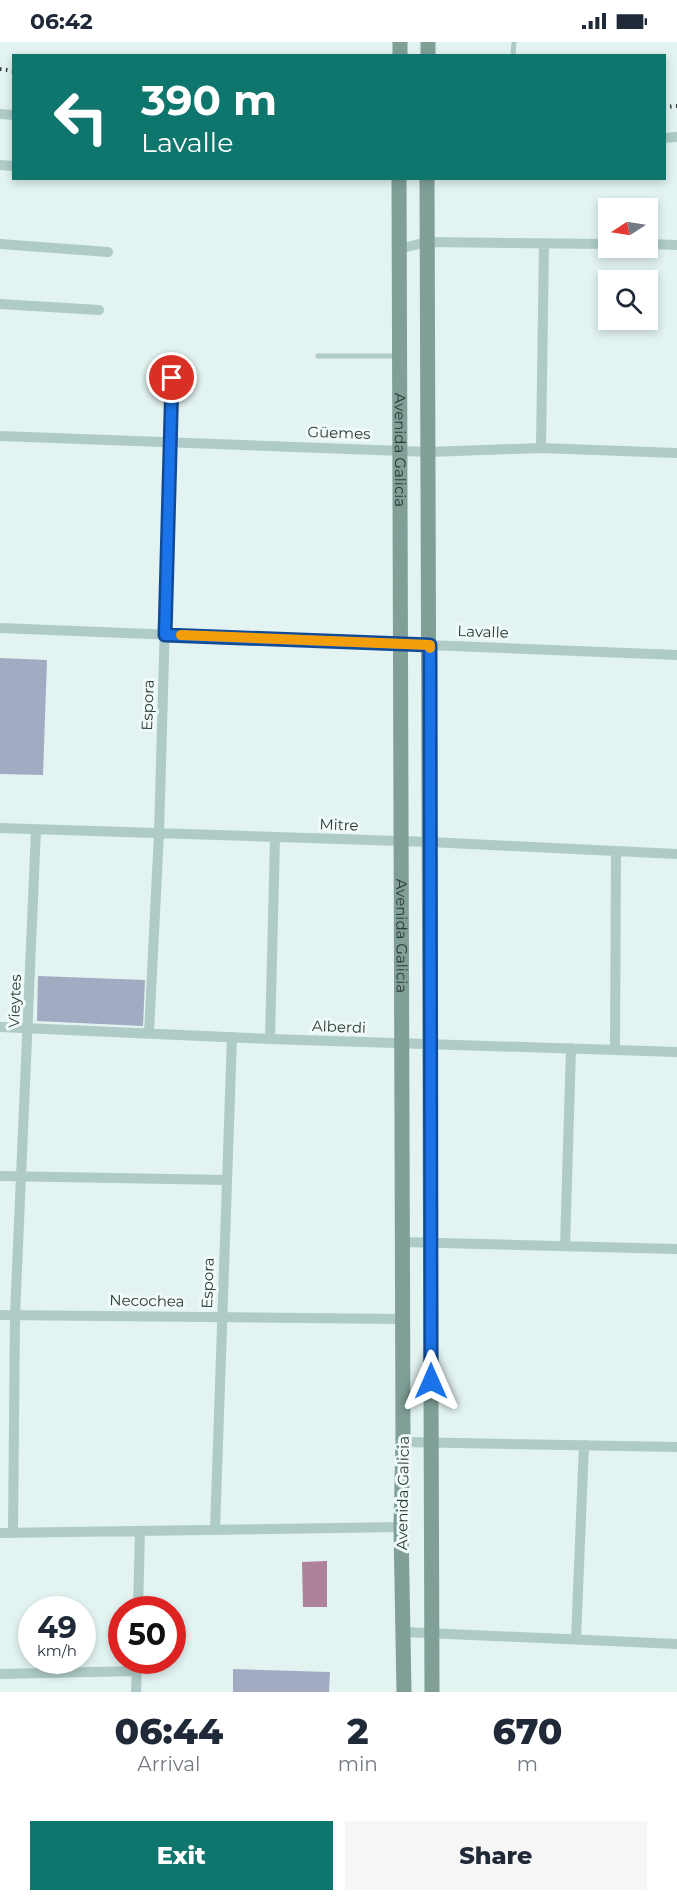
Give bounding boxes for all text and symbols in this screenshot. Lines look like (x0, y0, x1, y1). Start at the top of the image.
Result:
text: 06:42 (30, 8, 93, 35)
text: 390 m (141, 74, 277, 126)
icon: left (42, 78, 120, 156)
text: Lavalle (141, 126, 233, 159)
north arrow (598, 198, 658, 258)
map controls (598, 198, 658, 330)
button: search (598, 270, 658, 330)
pin (146, 352, 197, 403)
icon: arrive (155, 361, 188, 394)
street label: Avenida Galicia (391, 393, 410, 507)
street label: Güemes (307, 422, 371, 443)
street label: Lavalle (457, 621, 509, 642)
street label: Espora (137, 679, 158, 731)
street label: Mitre (319, 814, 359, 835)
street label: Avenida Galicia (392, 879, 412, 993)
street label: Vieytes (4, 974, 25, 1028)
street label: Alberdi (312, 1016, 366, 1037)
street label: Espora (197, 1257, 218, 1309)
street label: Necochea (109, 1290, 185, 1311)
position arrow (399, 1349, 463, 1413)
street label: Avenida Galicia (392, 1436, 413, 1550)
speed limit sign: 50 (108, 1596, 186, 1674)
text: 49 (37, 1609, 77, 1646)
text: km/h (37, 1641, 77, 1660)
text: 06:44 (115, 1709, 223, 1753)
text: 2 (347, 1709, 369, 1753)
text: 670 (492, 1709, 562, 1753)
text: Arrival (137, 1752, 200, 1776)
text: min (338, 1752, 378, 1776)
text: m (517, 1752, 538, 1776)
button: Exit (30, 1821, 333, 1890)
button: Share (345, 1821, 647, 1890)

